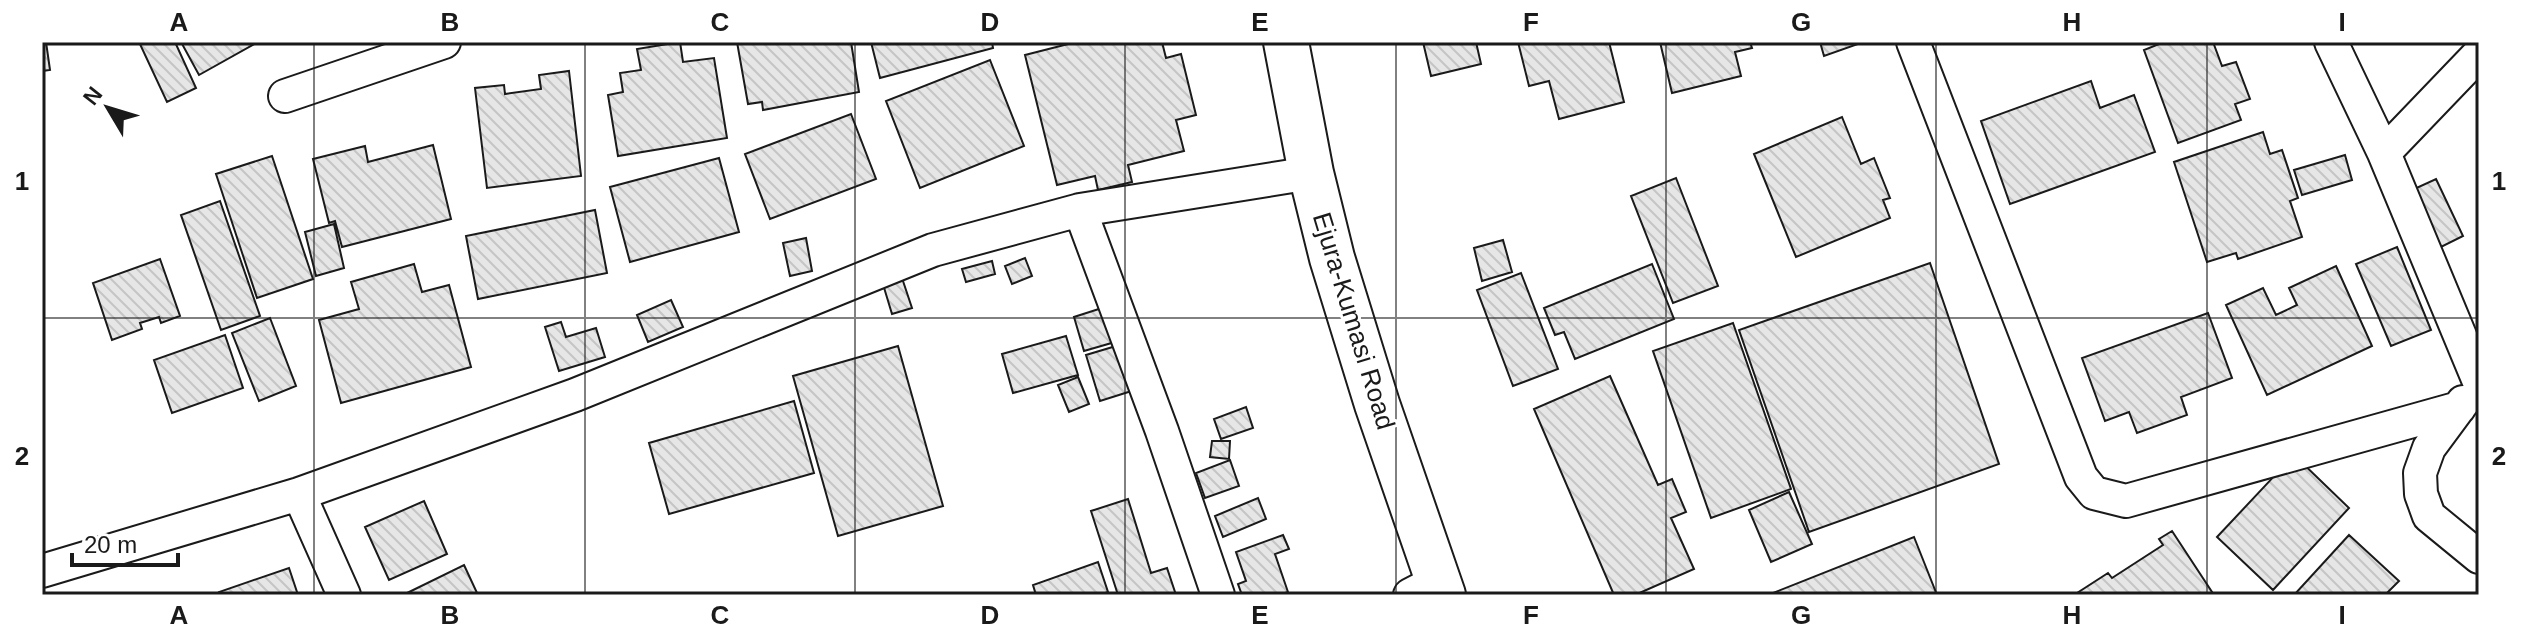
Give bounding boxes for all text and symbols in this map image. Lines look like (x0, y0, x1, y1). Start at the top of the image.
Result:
text: A (170, 7, 189, 37)
text: B (441, 7, 459, 37)
text: C (711, 7, 730, 37)
text: D (981, 7, 999, 37)
text: E (1251, 7, 1269, 37)
text: F (1523, 7, 1539, 37)
text: G (1791, 7, 1811, 37)
text: H (2063, 7, 2081, 37)
text: I (2338, 7, 2346, 37)
north arrow (68, 68, 148, 148)
text: N (78, 82, 107, 110)
text: 1 (15, 166, 29, 196)
text: 1 (2492, 166, 2506, 196)
street label: Ejura-Kumasi Road (1307, 209, 1401, 433)
text: 2 (15, 441, 29, 471)
text: 2 (2492, 441, 2506, 471)
scale bar (72, 517, 178, 567)
text: 20 m (84, 531, 137, 558)
text: A (170, 600, 189, 630)
text: B (441, 600, 459, 630)
text: C (711, 600, 730, 630)
text: D (981, 600, 999, 630)
text: E (1251, 600, 1269, 630)
text: F (1523, 600, 1539, 630)
text: G (1791, 600, 1811, 630)
text: H (2063, 600, 2081, 630)
text: I (2338, 600, 2346, 630)

